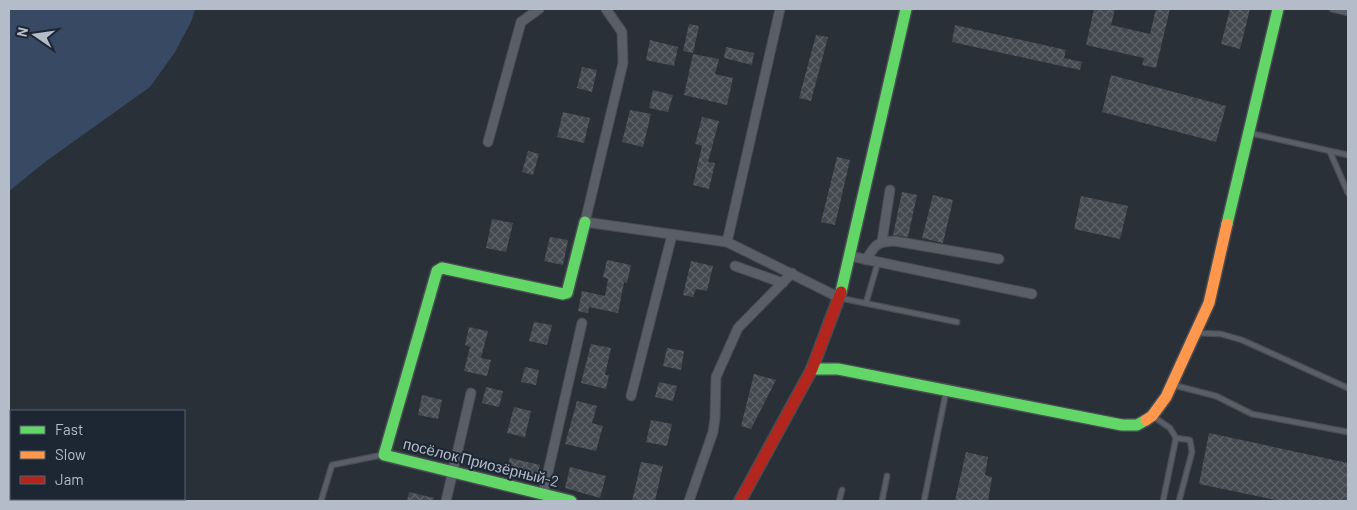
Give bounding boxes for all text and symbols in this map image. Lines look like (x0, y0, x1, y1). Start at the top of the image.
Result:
north arrow (10, 10, 60, 60)
text: N (13, 26, 31, 38)
legend (10, 410, 185, 500)
text: Fast (55, 420, 83, 438)
street label: посёлок Приозёрный-2 (402, 434, 561, 490)
text: Slow (55, 445, 86, 463)
text: Jam (55, 470, 84, 488)

